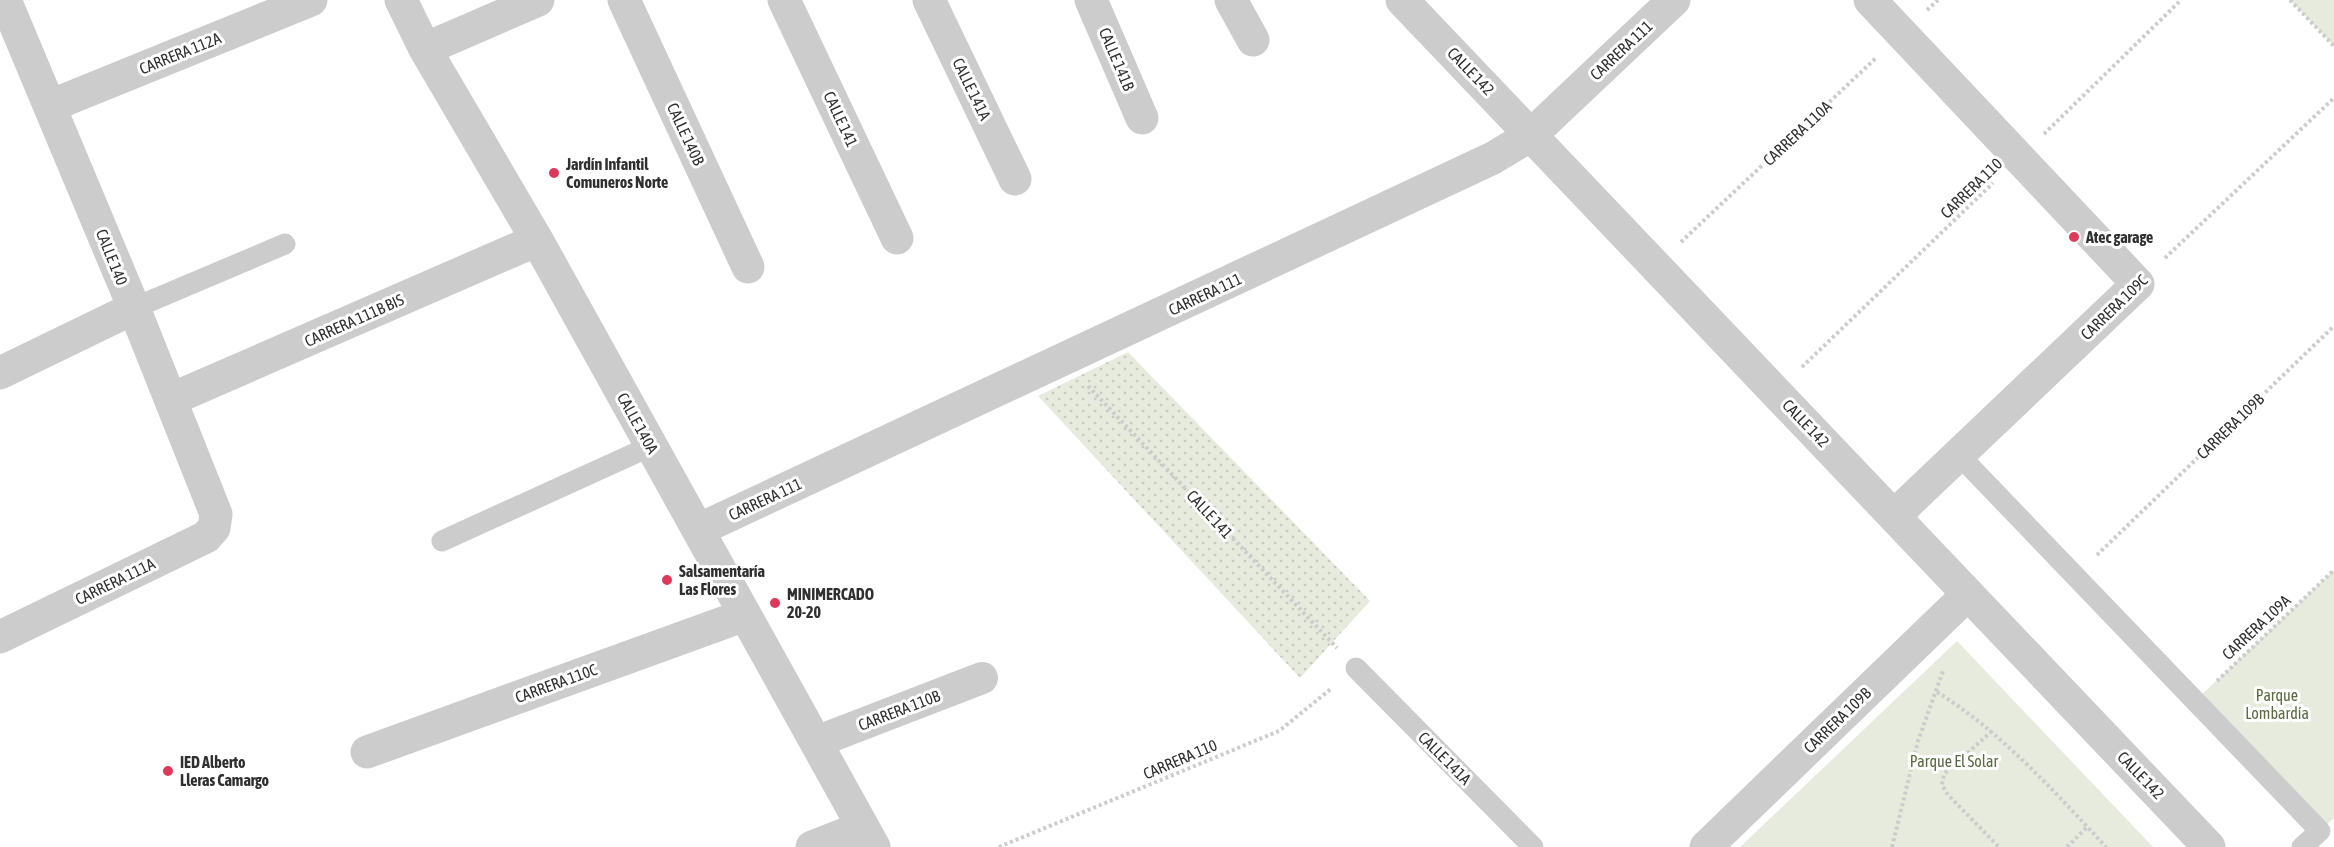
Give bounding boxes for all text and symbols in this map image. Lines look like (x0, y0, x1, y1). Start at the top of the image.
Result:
street label: CARRERA 111 (1586, 17, 1656, 83)
street label: CALLE 141B (1096, 25, 1138, 94)
street label: CARRERA 112A (137, 28, 224, 78)
street label: CALLE 142 (1444, 44, 1498, 98)
street label: CALLE 141A (949, 55, 995, 123)
street label: CALLE 141 (820, 88, 862, 150)
street label: CARRERA 110A (1759, 97, 1835, 169)
street label: CALLE 140B (664, 100, 708, 168)
street label: CARRERA 110 (1937, 154, 2005, 222)
place label: Jardín Infantil Comuneros Norte (565, 155, 668, 191)
marker: Jardín Infantil Comuneros Norte (547, 166, 561, 180)
street label: CALLE 140 (93, 226, 131, 288)
place label: Atec garage (2085, 228, 2153, 246)
marker: Atec garage (2067, 230, 2081, 244)
street label: CARRERA 111 (1166, 269, 1244, 319)
street label: CARRERA 109C (2077, 271, 2151, 343)
street label: CARRERA 111B BIS (302, 290, 407, 350)
street label: CALLE 140A (614, 389, 662, 457)
street label: CARRERA 109B (2193, 389, 2267, 462)
street label: CALLE 142 (1779, 396, 1833, 450)
street label: CARRERA 111 (726, 474, 804, 524)
street label: CALLE 141 (1183, 486, 1237, 542)
street label: CARRERA 111A (72, 554, 158, 608)
place label: Salsamentaría Las Flores (679, 562, 765, 598)
marker: Salsamentaría Las Flores (660, 573, 674, 587)
place label: MINIMERCADO 20-20 (787, 585, 874, 621)
street label: CARRERA 109A (2218, 591, 2294, 663)
marker: MINIMERCADO 20-20 (768, 596, 782, 610)
street label: CARRERA 110C (513, 660, 599, 706)
street label: CARRERA 109B (1800, 683, 1874, 756)
street label: CARRERA 110B (856, 686, 943, 734)
park label: Parque Lombardía (2245, 686, 2309, 722)
street label: CALLE 141A (1415, 728, 1475, 788)
street label: CARRERA 110 (1140, 735, 1220, 783)
street label: CALLE 142 (2114, 748, 2168, 802)
park label: Parque El Solar (1910, 752, 1998, 771)
place label: IED Alberto Lleras Camargo (180, 753, 270, 789)
marker: IED Alberto Lleras Camargo (161, 764, 175, 778)

